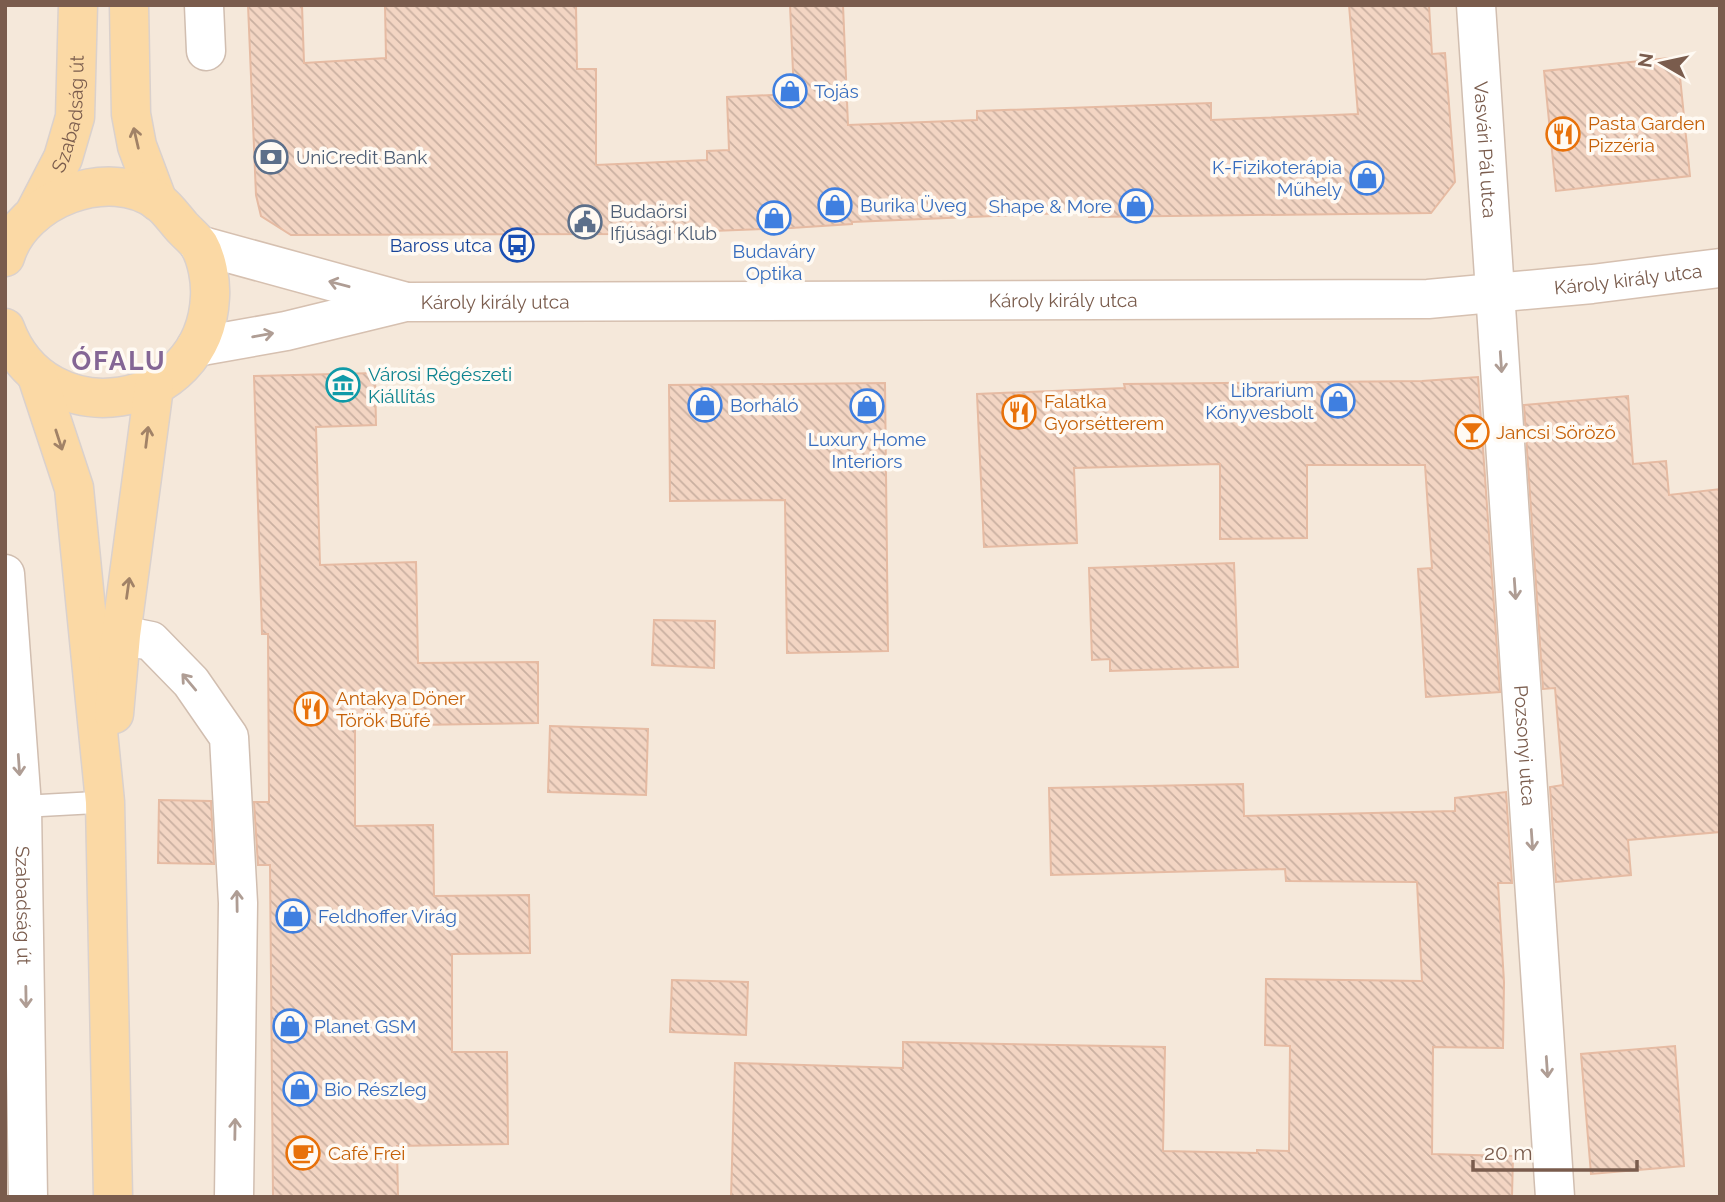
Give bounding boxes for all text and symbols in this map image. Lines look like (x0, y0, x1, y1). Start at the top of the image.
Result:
north arrow (1627, 28, 1697, 98)
text: N (1633, 51, 1657, 69)
street label: Szabadság út (47, 54, 88, 176)
shop icon: Tojás (771, 72, 809, 110)
place label: Tojás (814, 80, 859, 102)
street label: Vasvári Pál utca (1470, 81, 1501, 219)
place label: Pasta Garden Pizzéria (1588, 112, 1705, 156)
restaurant icon: Pasta Garden Pizzéria (1544, 115, 1582, 153)
one-way arrow (128, 127, 142, 150)
bank icon: UniCredit Bank (252, 138, 290, 176)
place label: UniCredit Bank (296, 146, 427, 168)
place label: K-Fizikoterápia Műhely (1212, 156, 1342, 200)
shop icon: K-Fizikoterápia Műhely (1348, 159, 1386, 197)
shop icon: Burika Üveg (816, 186, 854, 224)
shop icon: Shape & More (1117, 187, 1155, 225)
place label: Burika Üveg (860, 194, 967, 216)
place label: Shape & More (988, 195, 1112, 217)
shop icon: Budaváry Optika (755, 199, 793, 237)
place label: Budaörsi Ifjúsági Klub (610, 200, 717, 244)
public building icon: Budaörsi Ifjúsági Klub (566, 203, 604, 241)
bus stop icon: Baross utca (498, 226, 536, 264)
place label: Baross utca (390, 234, 492, 256)
place label: Budaváry Optika (732, 240, 816, 284)
street label: Károly király utca (1553, 259, 1703, 298)
one-way arrow (328, 277, 351, 290)
street label: Károly király utca (989, 289, 1138, 311)
street label: Károly király utca (421, 291, 570, 313)
one-way arrow (251, 328, 274, 341)
district label: ÓFALU (72, 346, 166, 376)
one-way arrow (1495, 350, 1508, 373)
place label: Városi Régészeti Kiállítás (368, 363, 512, 407)
museum icon: Városi Régészeti Kiállítás (324, 366, 362, 404)
place label: Librarium Könyvesbolt (1205, 379, 1315, 423)
shop icon: Librarium Könyvesbolt (1319, 382, 1357, 420)
shop icon: Borháló (686, 386, 724, 424)
shop icon: Luxury Home Interiors (848, 387, 886, 425)
place label: Falatka Gyorsétterem (1044, 390, 1164, 434)
restaurant icon: Falatka Gyorsétterem (1000, 393, 1038, 431)
place label: Borháló (730, 394, 799, 416)
bar icon: Jancsi Söröző (1453, 413, 1491, 451)
place label: Jancsi Söröző (1496, 421, 1616, 443)
one-way arrow (141, 426, 154, 449)
place label: Luxury Home Interiors (808, 428, 926, 472)
one-way arrow (54, 429, 66, 451)
one-way arrow (121, 577, 134, 600)
one-way arrow (1509, 577, 1522, 600)
one-way arrow (181, 673, 197, 691)
street label: Pozsonyi utca (1510, 684, 1540, 807)
place label: Antakya Döner Török Büfé (336, 687, 466, 731)
restaurant icon: Antakya Döner Török Büfé (292, 690, 330, 728)
one-way arrow (13, 753, 26, 775)
one-way arrow (1526, 828, 1539, 851)
street label: Szabadság út (12, 846, 35, 966)
one-way arrow (230, 890, 244, 913)
shop icon: Feldhoffer Virág (274, 897, 312, 935)
place label: Feldhoffer Virág (318, 905, 457, 927)
one-way arrow (19, 985, 32, 1008)
shop icon: Planet GSM (271, 1007, 309, 1045)
place label: Planet GSM (314, 1015, 417, 1037)
one-way arrow (1540, 1056, 1553, 1079)
shop icon: Bio Részleg (281, 1070, 319, 1108)
place label: Bio Részleg (324, 1078, 427, 1100)
one-way arrow (228, 1117, 242, 1140)
scale bar (1473, 1128, 1638, 1172)
cafe icon: Café Frei (284, 1134, 322, 1172)
text: 20 m (1484, 1140, 1532, 1165)
place label: Café Frei (328, 1142, 405, 1164)

